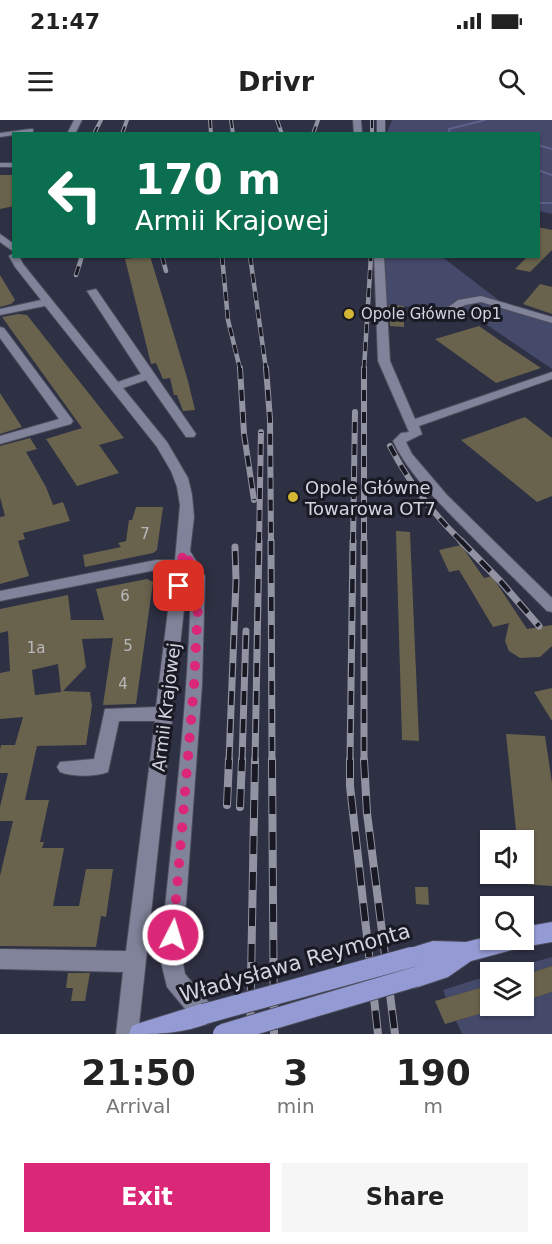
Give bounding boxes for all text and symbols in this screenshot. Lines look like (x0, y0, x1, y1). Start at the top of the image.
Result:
text: 21:47 (30, 9, 100, 34)
icon: menu (24, 65, 57, 98)
icon: search (495, 65, 528, 98)
text: Drivr (238, 66, 314, 97)
text: 170 m (135, 155, 281, 204)
icon: left (36, 156, 114, 234)
text: Armii Krajowej (135, 205, 330, 236)
place label: Opole Główne Op1 (361, 305, 501, 323)
marker: Opole Główne Op1 (342, 307, 356, 321)
place label: Opole Główne Towarowa OT7 (304, 477, 436, 519)
marker: Opole Główne Towarowa OT7 (286, 490, 300, 504)
house number: 7 (140, 525, 150, 543)
pin (153, 560, 204, 611)
icon: arrive (162, 569, 195, 602)
house number: 6 (120, 587, 130, 605)
house number: 5 (123, 637, 133, 655)
house number: 1a (27, 639, 45, 657)
street label: Armii Krajowej (148, 641, 184, 773)
house number: 4 (118, 675, 128, 693)
map controls (480, 830, 534, 1016)
button: sound (480, 830, 534, 884)
button: search (480, 896, 534, 950)
position arrow (141, 903, 205, 967)
street label: Władysława Reymonta (177, 919, 413, 1007)
button: layers (480, 962, 534, 1016)
text: 21:50 (81, 1052, 196, 1093)
text: 3 (283, 1052, 308, 1093)
text: 190 (396, 1052, 471, 1093)
text: Arrival (106, 1094, 171, 1118)
text: min (277, 1094, 315, 1118)
text: m (424, 1094, 443, 1118)
button: Exit (24, 1163, 270, 1232)
button: Share (282, 1163, 528, 1232)

